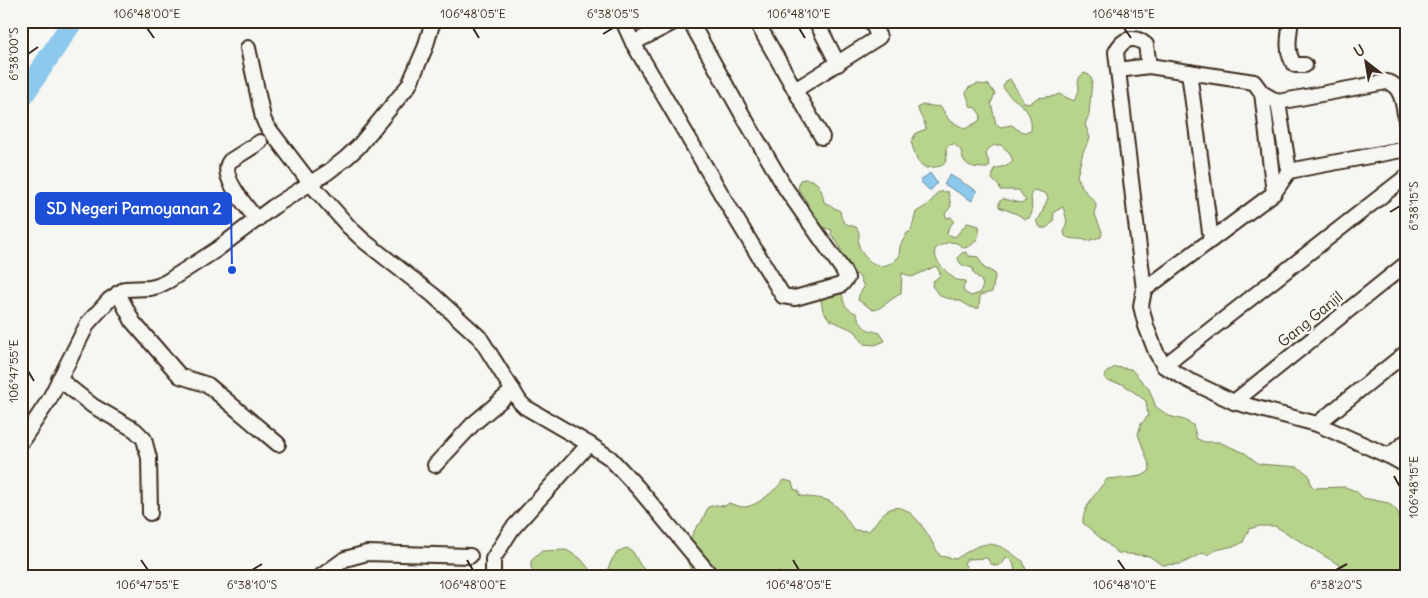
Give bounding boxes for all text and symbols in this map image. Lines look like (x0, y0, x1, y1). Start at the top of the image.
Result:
text: 106°48'00"E (114, 6, 180, 21)
text: 106°48'05"E (440, 6, 506, 21)
text: 6°38'05"S (587, 6, 640, 21)
text: 106°48'10"E (767, 6, 831, 21)
text: 106°48'15"E (1093, 6, 1155, 21)
text: 6°38'00"S (6, 27, 21, 81)
north arrow (1340, 38, 1390, 88)
text: U (1351, 41, 1368, 61)
text: 6°38'15"S (1406, 181, 1421, 231)
callout: SD Negeri Pamoyanan 2 (36, 193, 231, 224)
text: SD Negeri Pamoyanan 2 (47, 198, 222, 219)
street label: Gang Ganjil (1274, 287, 1346, 351)
text: 106°47'55"E (6, 339, 21, 403)
text: 106°48'15"E (1406, 456, 1421, 518)
text: 106°47'55"E (116, 577, 180, 592)
text: 6°38'10"S (227, 577, 278, 592)
text: 106°48'00"E (440, 577, 506, 592)
text: 106°48'05"E (766, 577, 832, 592)
text: 106°48'10"E (1093, 577, 1157, 592)
text: 6°38'20"S (1310, 577, 1362, 592)

